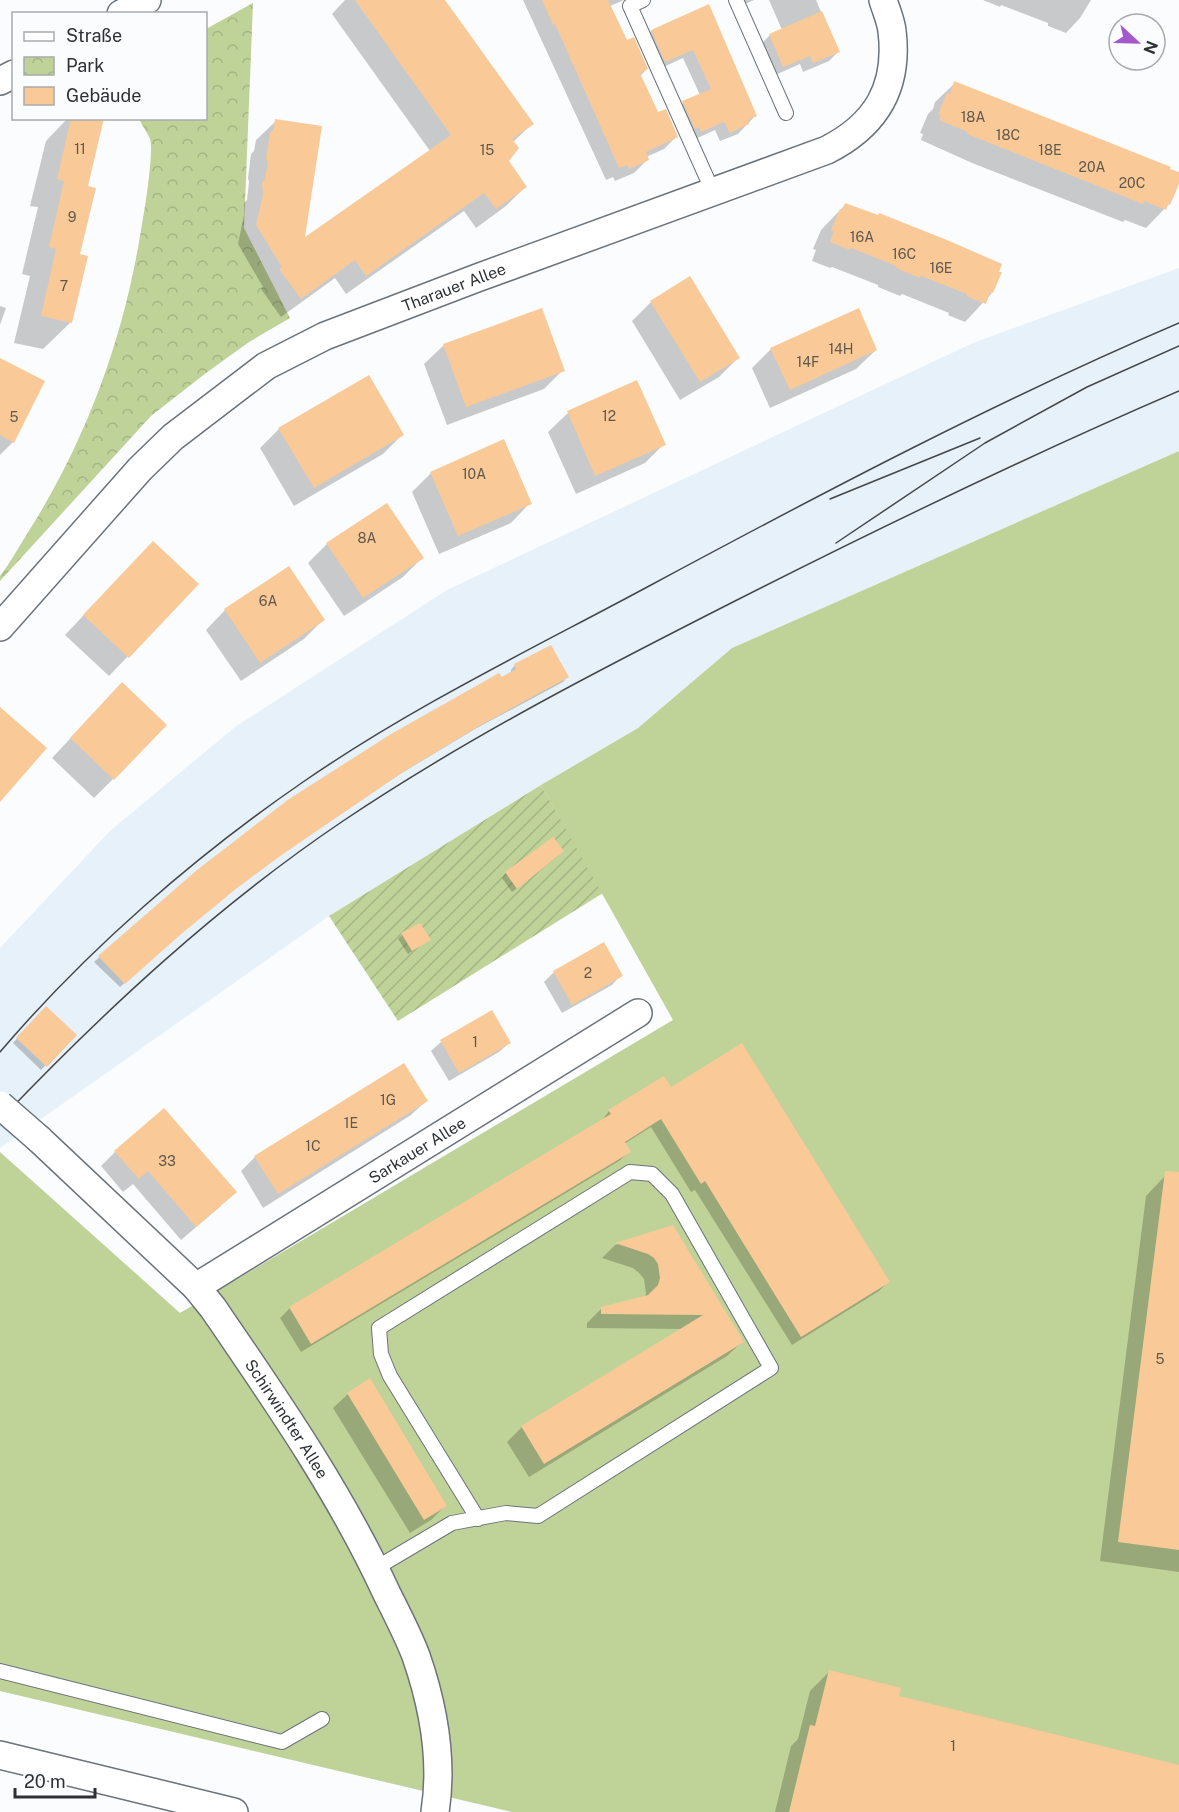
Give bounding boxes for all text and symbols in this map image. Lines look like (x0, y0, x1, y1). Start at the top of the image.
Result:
legend (12, 12, 207, 120)
north arrow (1107, 12, 1167, 72)
text: Straße (66, 25, 122, 46)
text: N (1139, 38, 1162, 57)
text: Park (66, 55, 104, 76)
text: Gebäude (66, 85, 141, 106)
house number: 18A (961, 109, 985, 125)
house number: 18C (996, 127, 1020, 143)
house number: 11 (74, 141, 86, 157)
house number: 15 (480, 142, 494, 158)
house number: 18E (1038, 142, 1062, 158)
house number: 20A (1079, 159, 1105, 175)
house number: 20C (1119, 175, 1145, 191)
house number: 9 (68, 209, 77, 225)
house number: 16A (850, 229, 874, 245)
house number: 16C (892, 246, 916, 262)
street label: Tharauer Allee (399, 259, 508, 316)
house number: 16E (929, 260, 953, 276)
house number: 7 (60, 278, 68, 294)
house number: 14H (828, 341, 854, 357)
house number: 14F (797, 354, 819, 370)
house number: 12 (602, 408, 616, 424)
house number: 5 (10, 409, 19, 425)
house number: 10A (462, 466, 486, 482)
house number: 8A (357, 530, 377, 546)
house number: 6A (259, 593, 277, 609)
house number: 2 (584, 965, 592, 981)
house number: 1 (472, 1034, 478, 1050)
house number: 1G (380, 1092, 396, 1108)
street label: Sarkauer Allee (365, 1113, 469, 1188)
house number: 1E (344, 1115, 358, 1131)
house number: 1C (305, 1138, 321, 1154)
house number: 33 (158, 1153, 176, 1169)
house number: 5 (1156, 1351, 1165, 1367)
street label: Schirwindter Allee (241, 1356, 332, 1482)
house number: 1 (950, 1738, 956, 1754)
scale bar (15, 1761, 94, 1799)
text: 20 m (24, 1771, 66, 1792)

